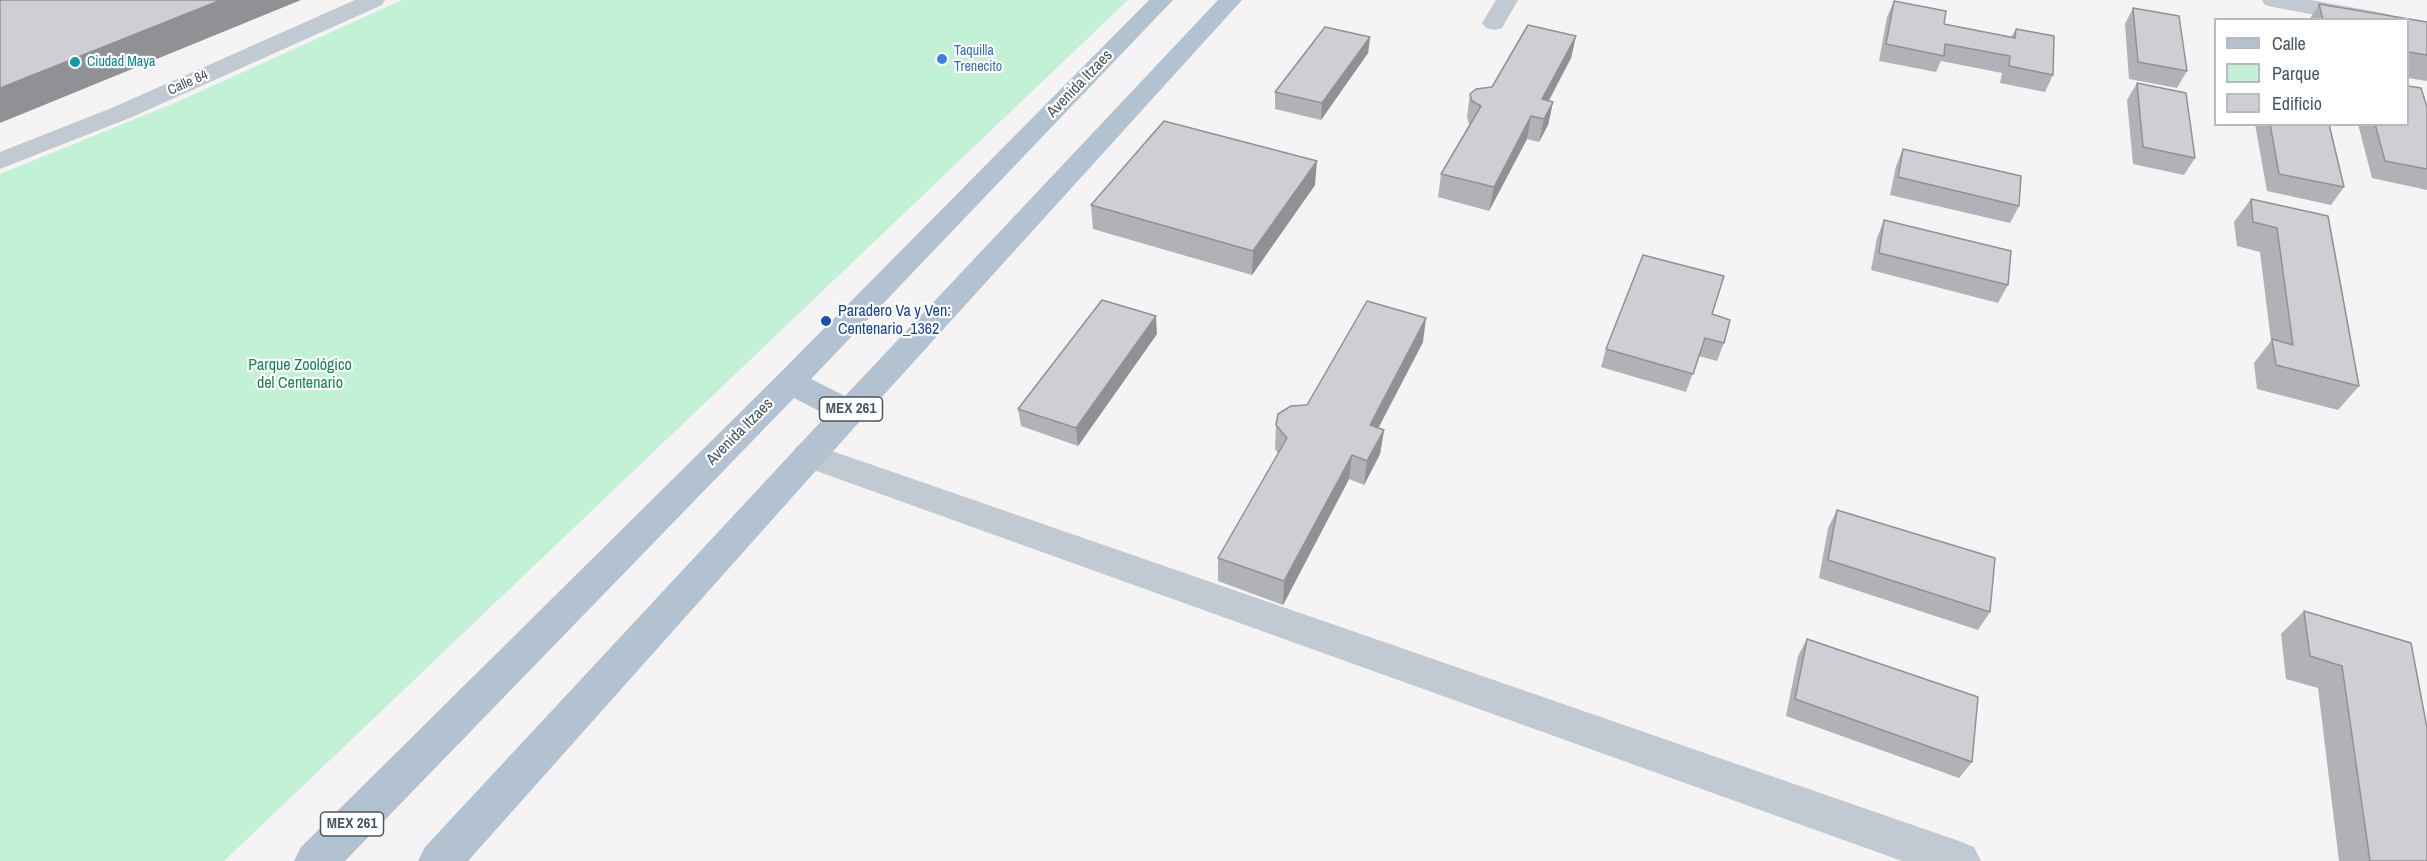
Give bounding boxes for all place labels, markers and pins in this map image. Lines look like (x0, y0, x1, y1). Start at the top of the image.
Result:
place label: Taquilla Trenecito (954, 43, 1002, 76)
marker: Taquilla Trenecito (935, 52, 949, 66)
place label: Ciudad Maya (87, 54, 155, 70)
marker: Ciudad Maya (68, 55, 82, 69)
place label: Paradero Va y Ven: Centenario_1362 (838, 302, 951, 340)
marker: Paradero Va y Ven: Centenario_1362 (819, 314, 833, 328)

